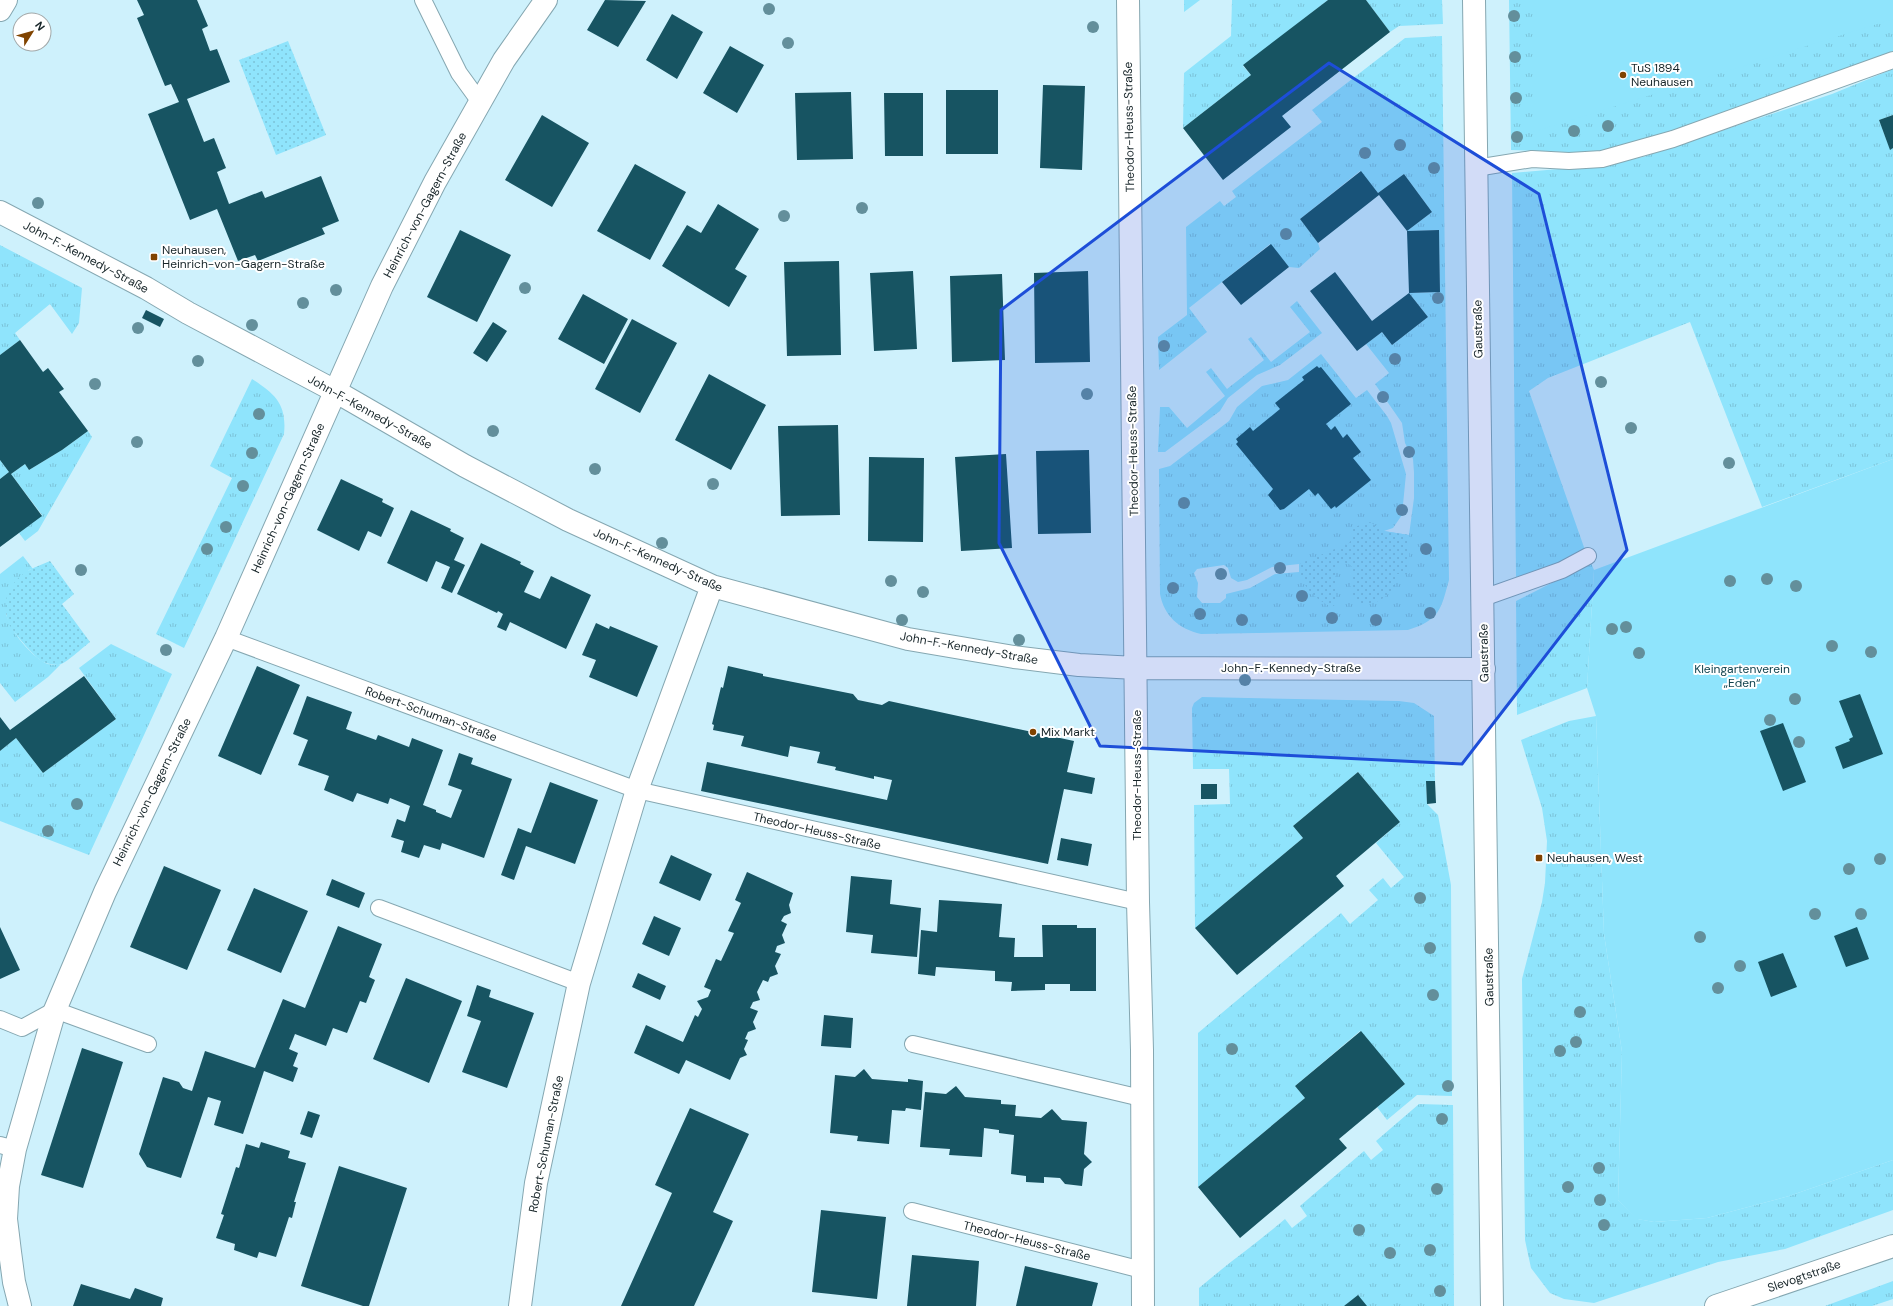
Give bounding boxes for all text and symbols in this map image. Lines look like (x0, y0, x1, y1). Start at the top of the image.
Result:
north arrow (12, 12, 52, 52)
text: N (32, 19, 48, 33)
place label: TuS 1894 Neuhausen (1631, 60, 1693, 90)
street label: Theodor-Heuss-Straße (1120, 61, 1138, 193)
marker: TuS 1894 Neuhausen (1618, 70, 1628, 80)
street label: Heinrich-von-Gagern-Straße (380, 129, 470, 281)
street label: John-F.-Kennedy-Straße (20, 217, 152, 297)
place label: Neuhausen, Heinrich-von-Gagern-Straße (162, 242, 325, 272)
marker: Neuhausen, Heinrich-von-Gagern-Straße (149, 252, 159, 262)
street label: Gaustraße (1469, 299, 1487, 358)
street label: John-F.-Kennedy-Straße (305, 371, 435, 453)
street label: Theodor-Heuss-Straße (1124, 385, 1142, 517)
street label: Heinrich-von-Gagern-Straße (248, 420, 328, 576)
street label: John-F.-Kennedy-Straße (591, 524, 725, 596)
street label: Gaustraße (1475, 623, 1493, 682)
street label: John-F.-Kennedy-Straße (899, 628, 1039, 668)
street label: John-F.-Kennedy-Straße (1221, 660, 1361, 676)
park label: Kleingartenverein „Eden“ (1694, 661, 1790, 691)
street label: Robert-Schuman-Straße (363, 683, 499, 745)
street label: Theodor-Heuss-Straße (1129, 709, 1145, 840)
street label: Heinrich-von-Gagern-Straße (109, 715, 195, 869)
place label: Mix Markt (1041, 724, 1095, 740)
marker: Mix Markt (1028, 727, 1038, 737)
street label: Theodor-Heuss-Straße (751, 808, 883, 854)
place label: Neuhausen, West (1547, 850, 1643, 866)
marker: Neuhausen, West (1534, 853, 1544, 863)
street label: Gaustraße (1480, 947, 1498, 1006)
street label: Robert-Schuman-Straße (525, 1074, 567, 1214)
street label: Theodor-Heuss-Straße (962, 1217, 1093, 1265)
street label: Slevogtstraße (1765, 1256, 1843, 1296)

